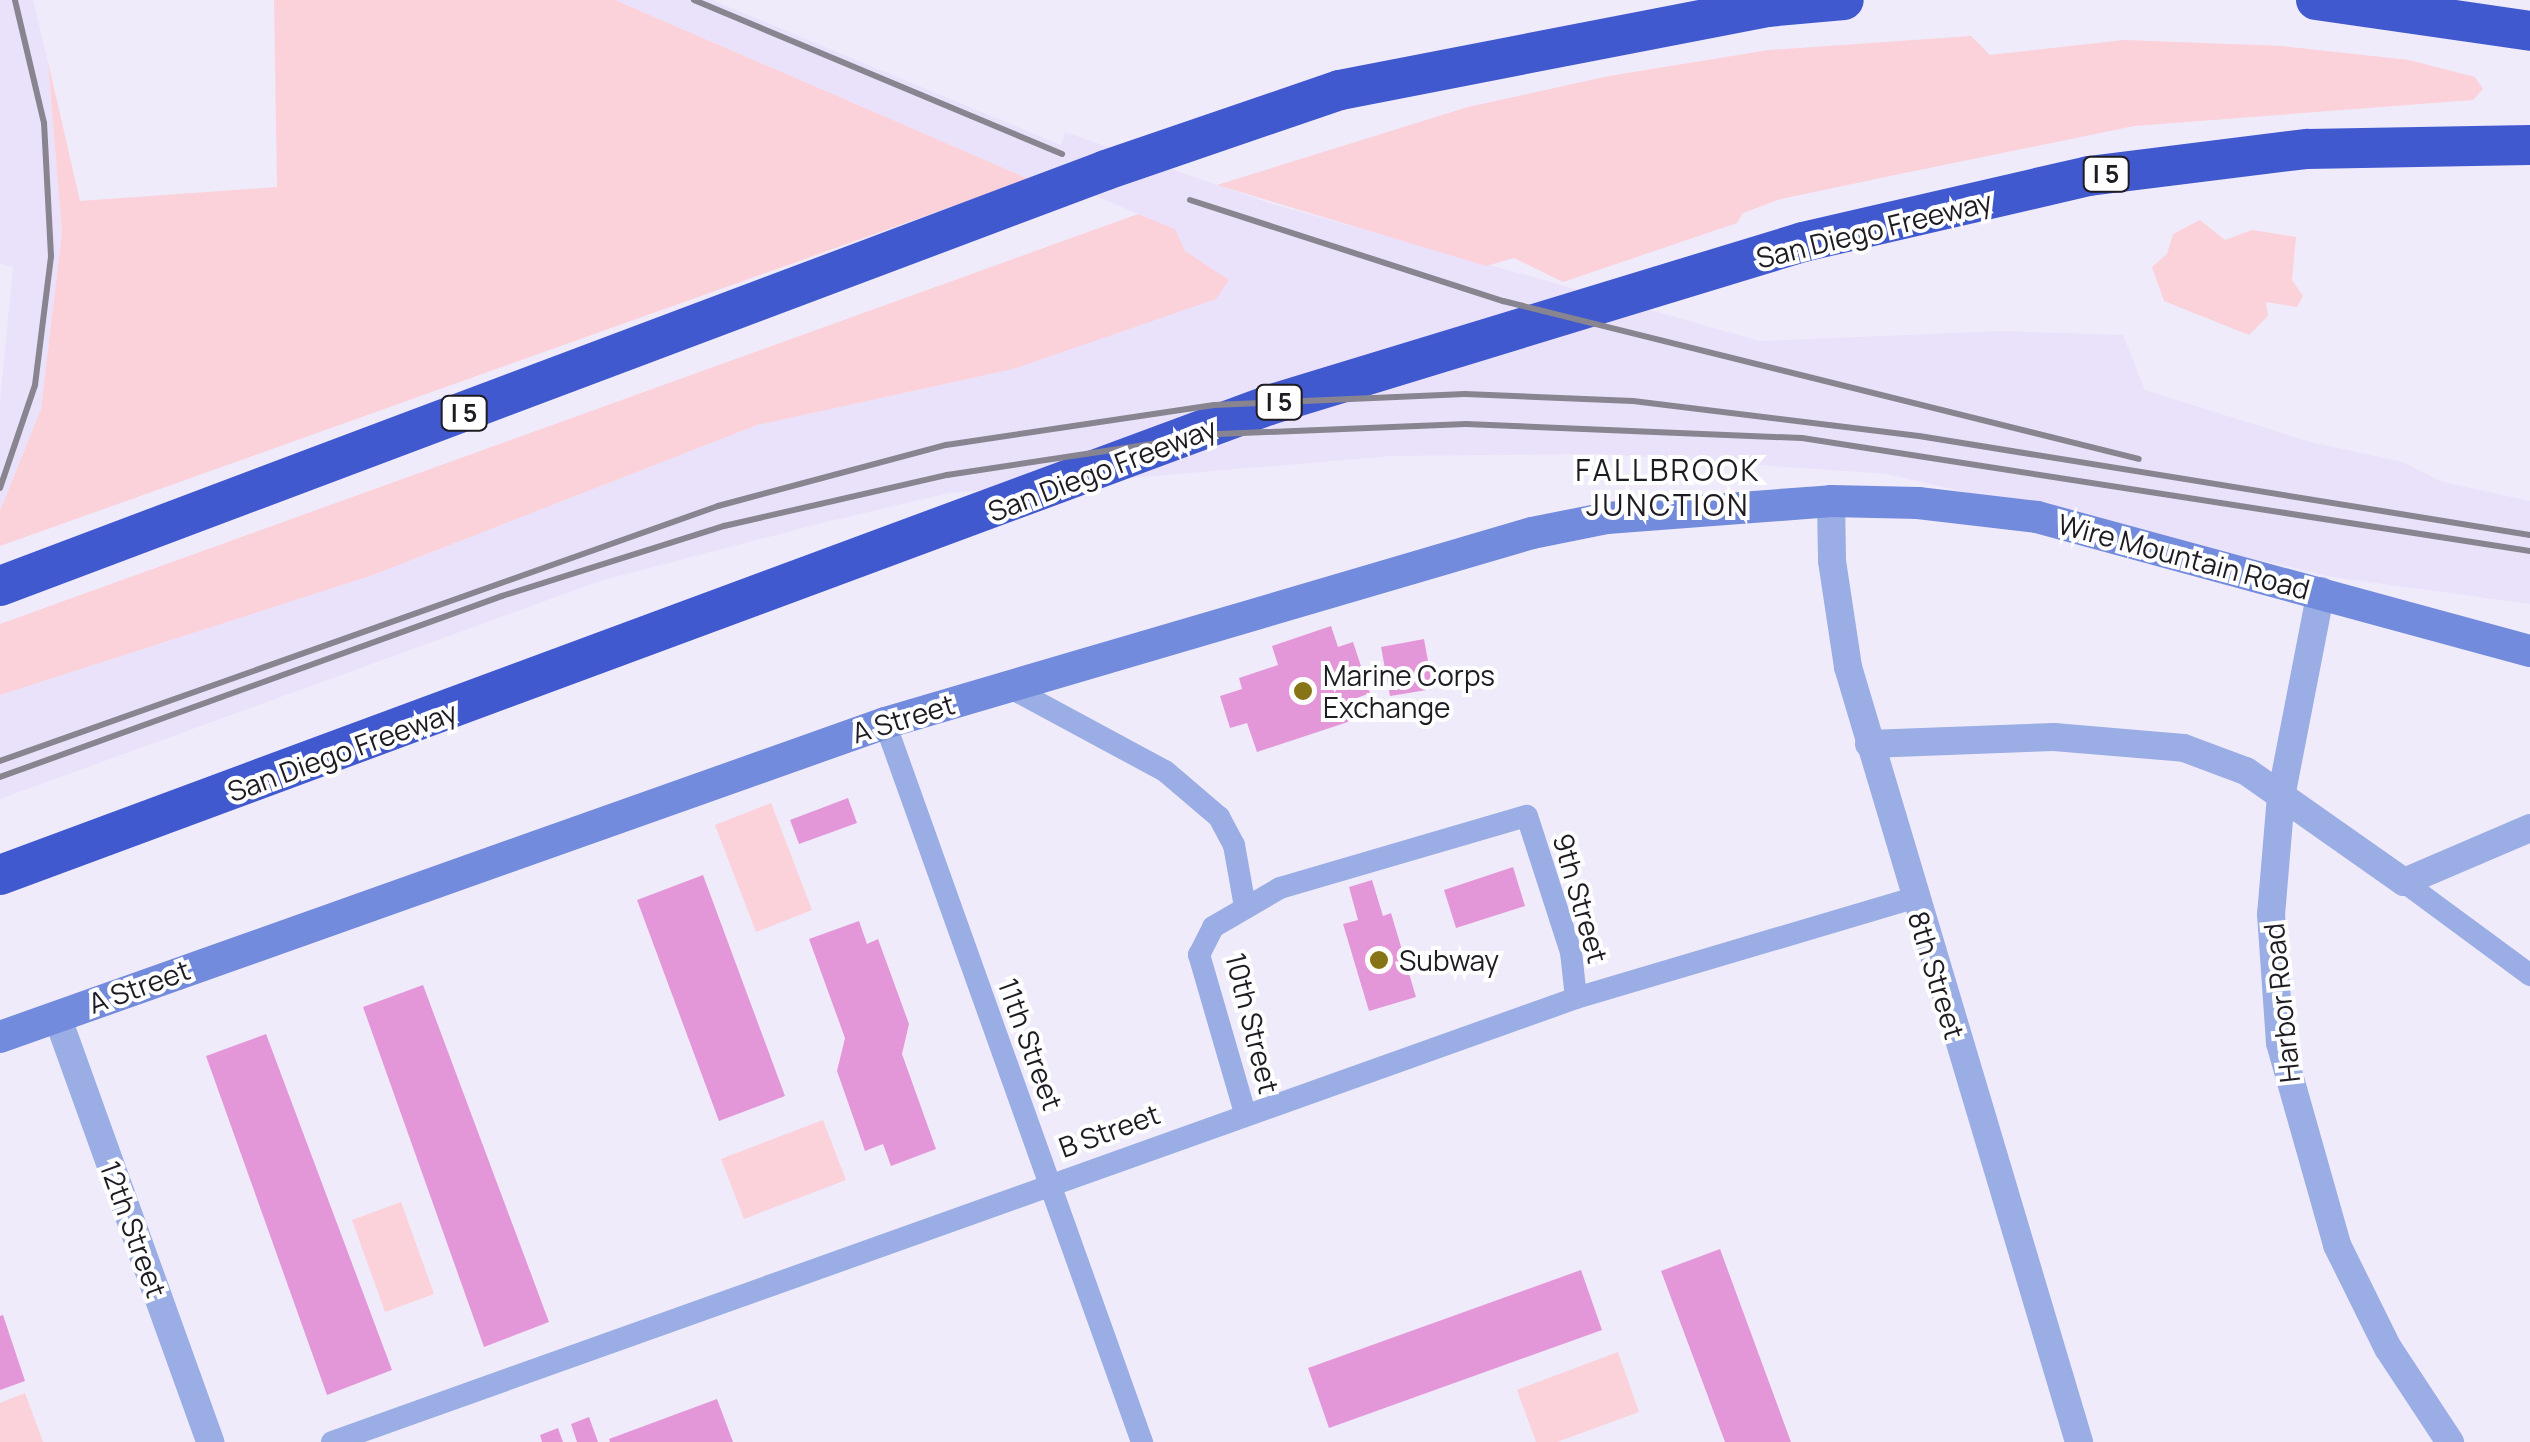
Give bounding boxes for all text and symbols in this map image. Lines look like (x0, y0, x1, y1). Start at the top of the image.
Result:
road number: I 5 (2081, 154, 2131, 194)
street label: San Diego Freeway (1753, 183, 1995, 275)
road number: I 5 (1254, 382, 1304, 422)
road number: I 5 (439, 393, 489, 433)
street label: San Diego Freeway (983, 410, 1221, 528)
district label: FALLBROOK JUNCTION (1575, 452, 1761, 522)
street label: Wire Mountain Road (2054, 506, 2314, 606)
place label: Marine Corps Exchange (1323, 658, 1495, 724)
marker: Marine Corps Exchange (1292, 680, 1314, 702)
street label: A Street (848, 687, 958, 749)
street label: San Diego Freeway (223, 694, 461, 808)
street label: 9th Street (1547, 829, 1615, 967)
street label: 8th Street (1902, 907, 1972, 1043)
street label: Harbor Road (2256, 922, 2306, 1084)
place label: Subway (1399, 943, 1499, 977)
street label: 10th Street (1219, 949, 1287, 1097)
marker: Subway (1368, 949, 1390, 971)
street label: A Street (84, 952, 194, 1020)
street label: 11th Street (992, 974, 1070, 1114)
street label: B Street (1054, 1096, 1164, 1164)
street label: 12th Street (94, 1156, 174, 1302)

